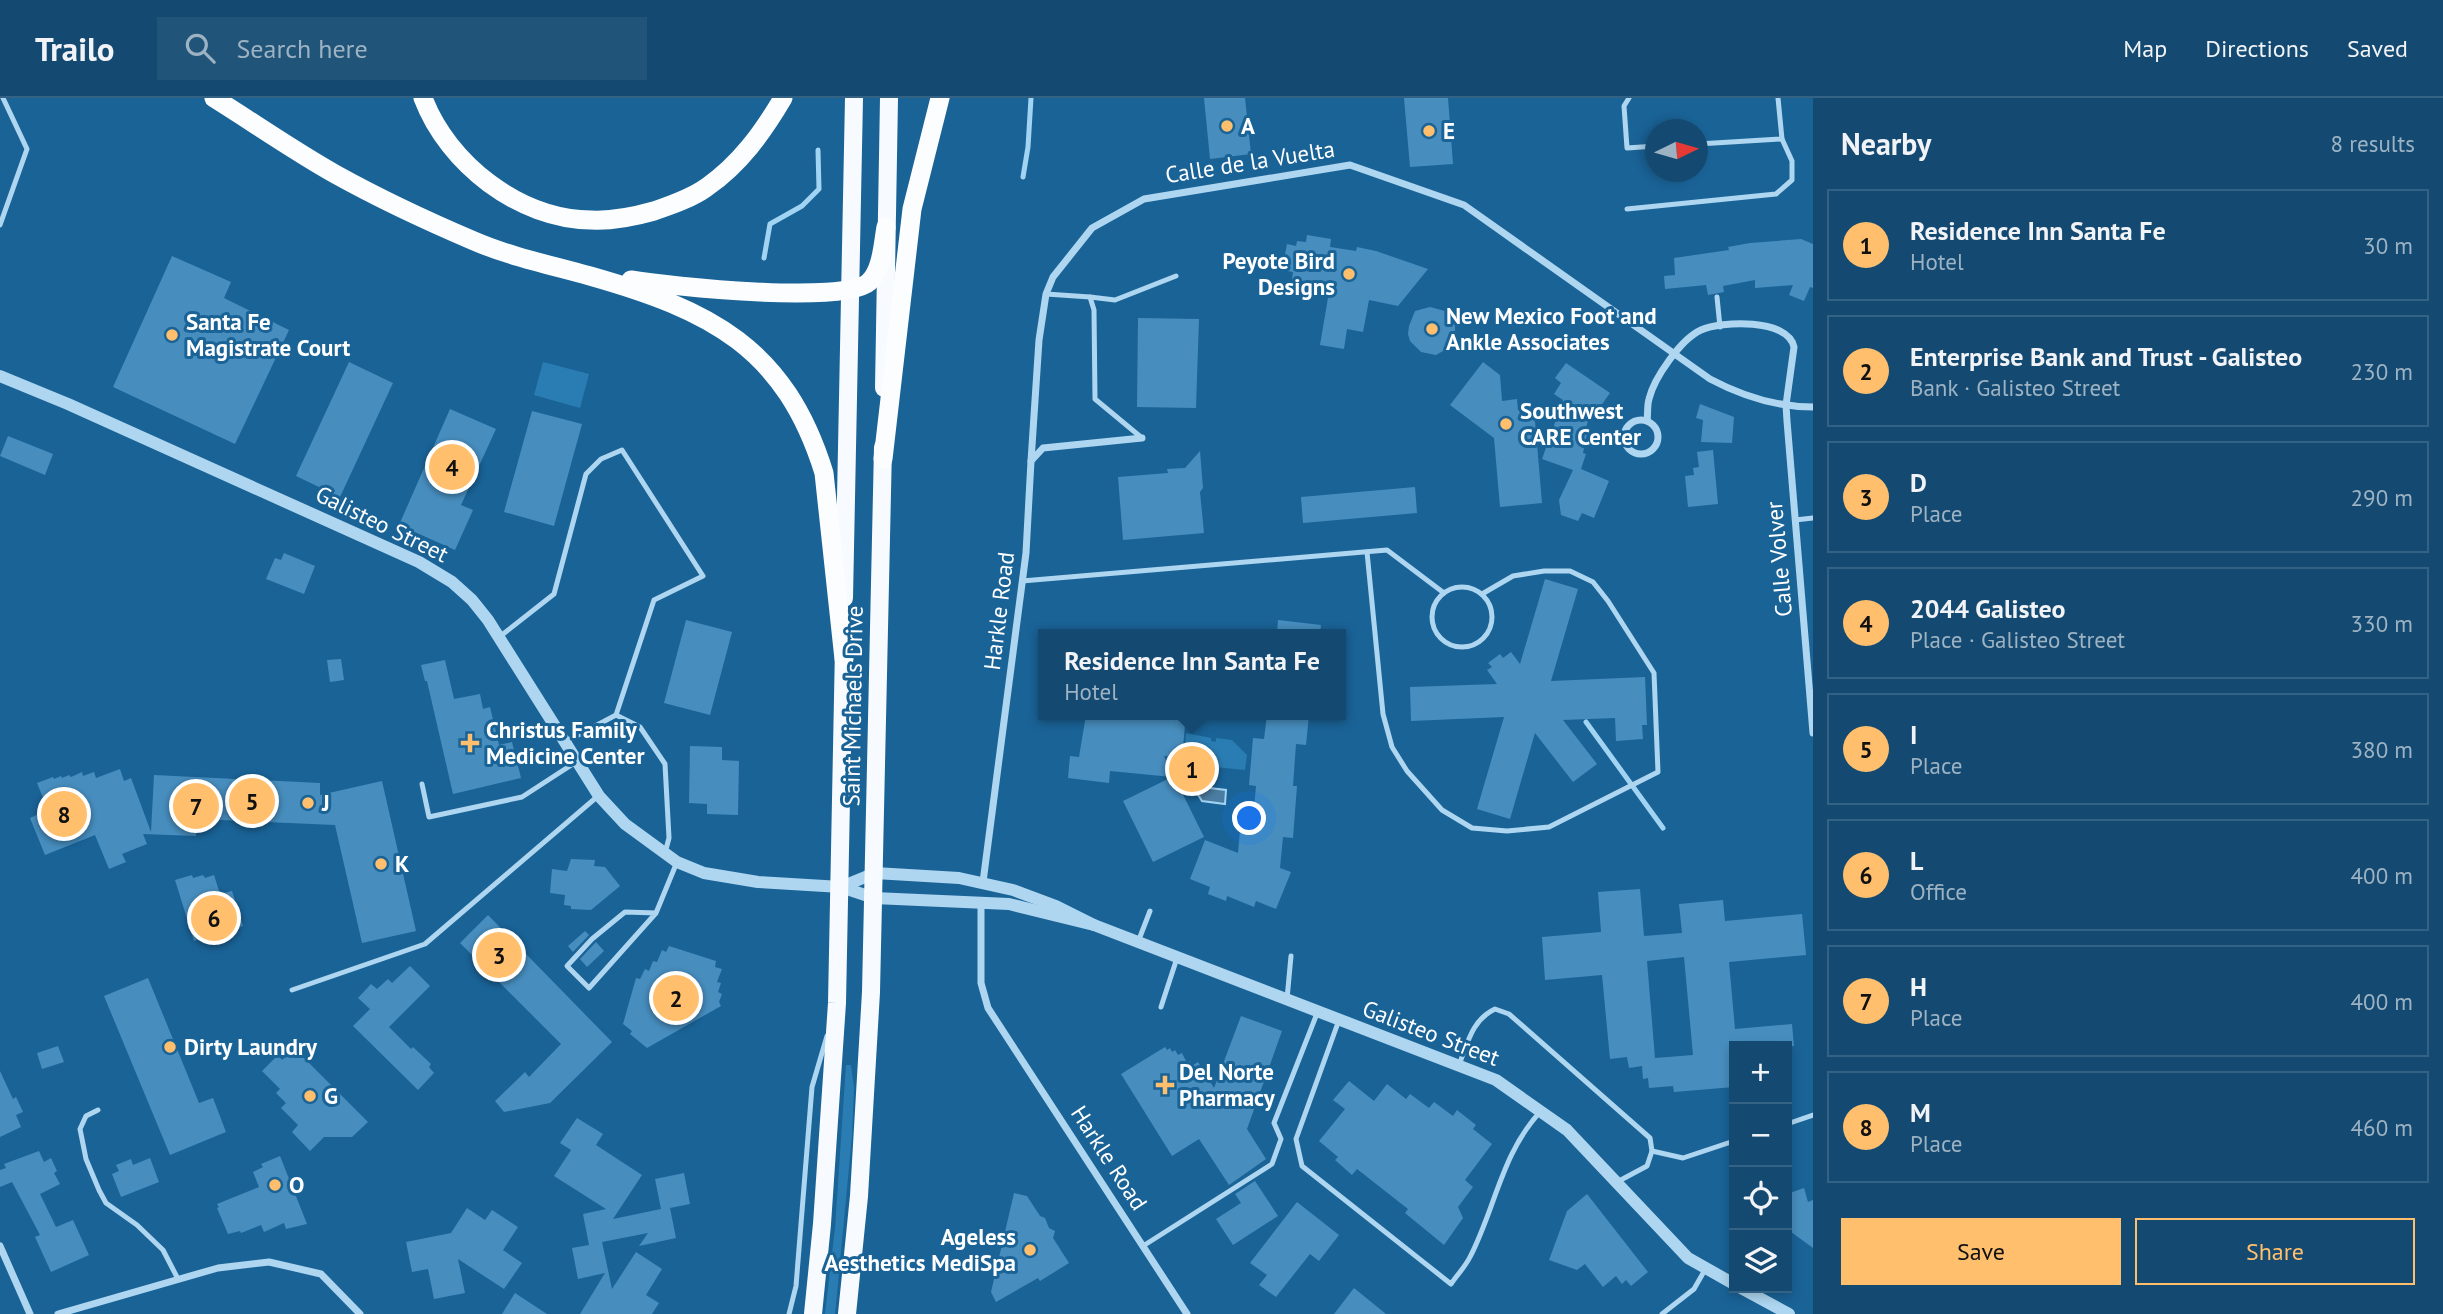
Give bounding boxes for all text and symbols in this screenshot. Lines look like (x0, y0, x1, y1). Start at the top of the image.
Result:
search box (157, 17, 647, 80)
text: Trailo (35, 27, 115, 70)
icon: search (181, 29, 219, 67)
text: Search here (237, 32, 368, 65)
text: Map (2123, 33, 2167, 64)
text: Directions (2205, 33, 2309, 64)
text: Saved (2347, 33, 2408, 64)
place label: A (1241, 111, 1255, 140)
place label: E (1443, 116, 1455, 145)
marker: A (1219, 118, 1235, 134)
north arrow (1645, 119, 1708, 182)
marker: E (1421, 123, 1437, 139)
text: Nearby (1841, 124, 1931, 163)
text: 8 results (2331, 129, 2415, 158)
street label: Calle de la Vuelta (1163, 134, 1337, 189)
text: Residence Inn Santa Fe (1910, 214, 2166, 247)
text: 1 (1859, 231, 1873, 260)
text: 30 m (2363, 231, 2413, 260)
place label: Peyote Bird Designs (1222, 246, 1335, 301)
text: Hotel (1910, 247, 1964, 276)
marker: Peyote Bird Designs (1341, 266, 1357, 282)
place label: New Mexico Foot and Ankle Associates (1446, 301, 1657, 356)
place label: Santa Fe Magistrate Court (186, 307, 350, 362)
marker: New Mexico Foot and Ankle Associates (1424, 321, 1440, 337)
marker: Santa Fe Magistrate Court (164, 327, 180, 343)
text: Enterprise Bank and Trust - Galisteo (1910, 340, 2302, 373)
text: 2 (1859, 357, 1873, 386)
text: 230 m (2351, 357, 2413, 386)
text: Bank · Galisteo Street (1910, 373, 2120, 402)
place label: Southwest CARE Center (1520, 396, 1642, 451)
marker: Southwest CARE Center (1498, 416, 1514, 432)
pin: 4 (429, 441, 475, 493)
text: D (1910, 466, 1927, 499)
street label: Galisteo Street (311, 479, 454, 568)
text: 3 (1859, 483, 1873, 512)
text: 290 m (2351, 483, 2413, 512)
text: Place (1910, 499, 1963, 528)
street label: Calle Volver (1759, 500, 1798, 618)
street label: Harkle Road (977, 550, 1020, 672)
text: 2044 Galisteo (1910, 592, 2066, 625)
street label: Saint Michaels Drive (836, 605, 869, 807)
text: 4 (1859, 609, 1873, 638)
text: 330 m (2351, 609, 2413, 638)
text: Place · Galisteo Street (1910, 625, 2125, 654)
popup (1038, 629, 1346, 720)
text: Residence Inn Santa Fe (1064, 644, 1320, 677)
text: Hotel (1064, 677, 1118, 706)
place label: Christus Family Medicine Center (486, 715, 645, 770)
text: I (1910, 718, 1917, 751)
marker: Christus Family Medicine Center (460, 733, 480, 753)
text: 5 (1859, 735, 1873, 764)
text: 380 m (2351, 735, 2413, 764)
pin: 1 (1169, 743, 1215, 795)
text: Place (1910, 751, 1963, 780)
pin: 5 (229, 775, 275, 827)
pin: 7 (173, 780, 219, 832)
pin: 8 (41, 788, 87, 840)
place label: J (321, 788, 330, 817)
marker: J (300, 795, 316, 811)
your location (1232, 801, 1266, 835)
text: L (1910, 844, 1923, 877)
place label: K (395, 849, 409, 878)
marker: K (373, 856, 389, 872)
text: 6 (1859, 861, 1873, 890)
text: 400 m (2351, 861, 2413, 890)
text: Office (1910, 877, 1967, 906)
pin: 6 (191, 892, 237, 944)
pin: 3 (476, 929, 522, 981)
text: H (1910, 970, 1927, 1003)
pin: 2 (653, 972, 699, 1024)
text: 7 (1859, 987, 1873, 1016)
text: 400 m (2351, 987, 2413, 1016)
street label: Galisteo Street (1359, 993, 1504, 1072)
text: Place (1910, 1003, 1963, 1032)
place label: Dirty Laundry (184, 1032, 318, 1061)
marker: Dirty Laundry (162, 1039, 178, 1055)
map controls (1729, 1041, 1792, 1293)
button: + (1729, 1041, 1792, 1104)
place label: Del Norte Pharmacy (1179, 1057, 1276, 1112)
marker: Del Norte Pharmacy (1157, 1077, 1173, 1093)
place label: G (324, 1081, 338, 1110)
marker: G (302, 1088, 318, 1104)
text: M (1910, 1096, 1931, 1129)
street label: Harkle Road (1065, 1100, 1154, 1215)
button: − (1729, 1104, 1792, 1167)
text: 8 (1859, 1113, 1873, 1142)
text: 460 m (2351, 1113, 2413, 1142)
text: Place (1910, 1129, 1963, 1158)
button: locate (1729, 1167, 1792, 1230)
place label: O (289, 1170, 304, 1199)
marker: O (267, 1177, 283, 1193)
button: Save (1841, 1218, 2121, 1285)
button: Share (2135, 1218, 2415, 1285)
place label: Ageless Aesthetics MediSpa (825, 1222, 1016, 1277)
button: layers (1729, 1230, 1792, 1293)
marker: Ageless Aesthetics MediSpa (1022, 1242, 1038, 1258)

